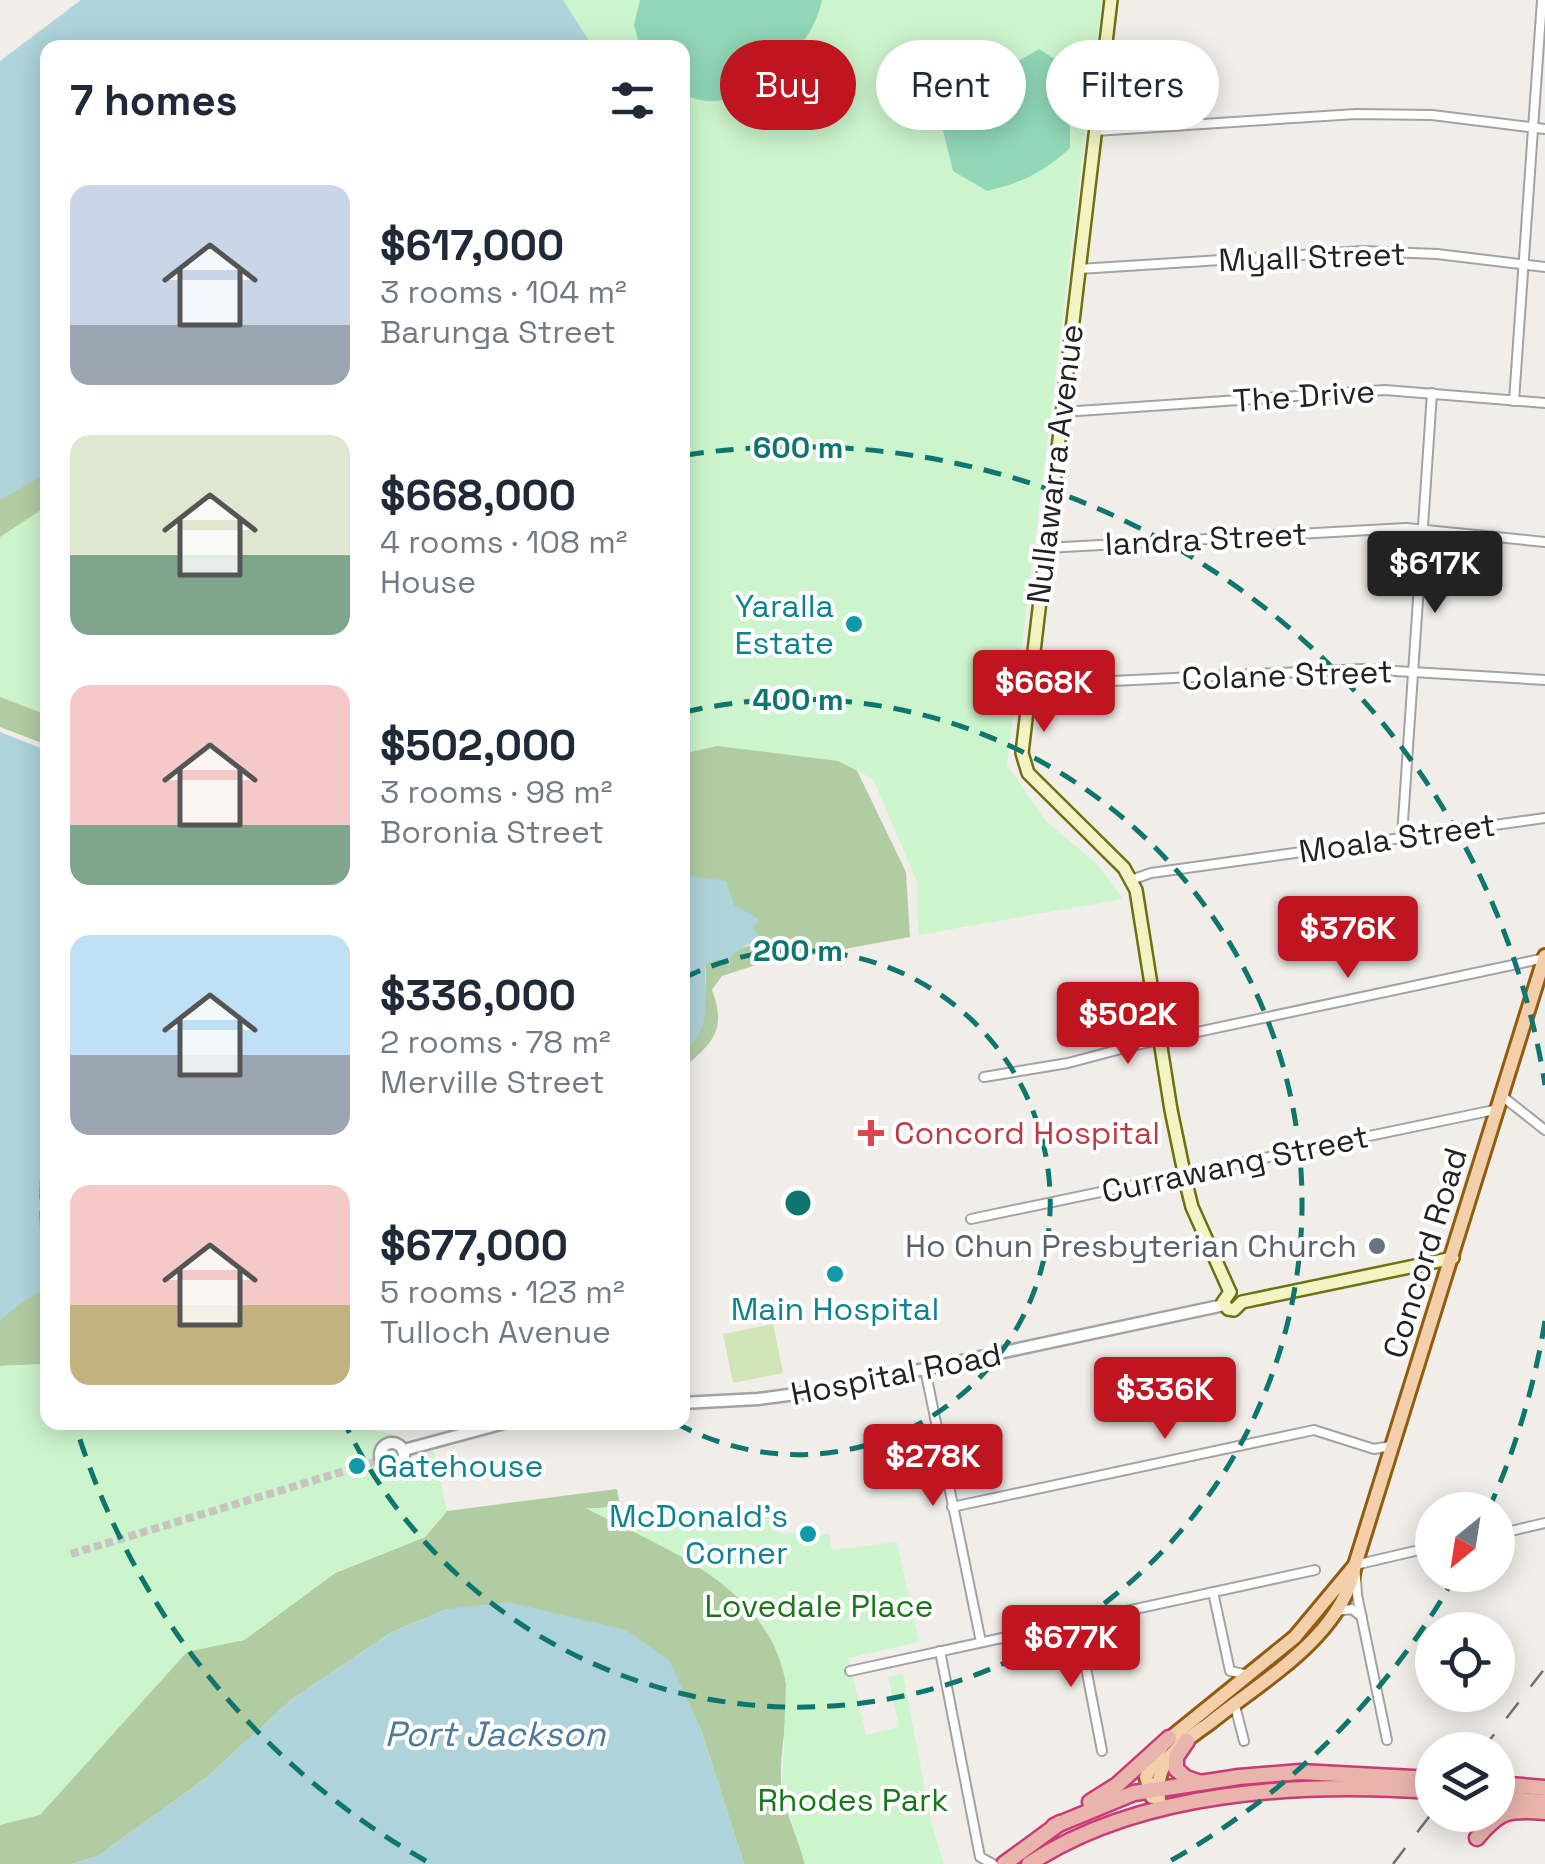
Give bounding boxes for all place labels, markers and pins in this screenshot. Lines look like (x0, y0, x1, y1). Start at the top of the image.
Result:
pin: $617K (1365, 531, 1505, 616)
place label: Yaralla Estate (734, 586, 834, 663)
marker: Yaralla Estate (843, 613, 865, 635)
pin: $668K (974, 650, 1114, 735)
pin: $376K (1278, 896, 1418, 981)
pin: $502K (1058, 982, 1198, 1067)
place label: Concord Hospital (894, 1113, 1160, 1153)
marker: Concord Hospital (858, 1120, 884, 1146)
centre of rings (780, 1185, 816, 1221)
place label: Ho Chun Presbyterian Church (905, 1226, 1357, 1266)
marker: Ho Chun Presbyterian Church (1366, 1235, 1388, 1257)
marker: Main Hospital (824, 1263, 846, 1285)
place label: Main Hospital (731, 1289, 939, 1329)
pin: $336K (1095, 1357, 1235, 1442)
pin: $278K (863, 1424, 1003, 1509)
place label: Gatehouse (377, 1446, 543, 1486)
marker: Gatehouse (346, 1455, 368, 1477)
place label: McDonald's Corner (609, 1496, 788, 1573)
marker: McDonald's Corner (797, 1523, 819, 1545)
pin: $677K (1001, 1605, 1141, 1690)

